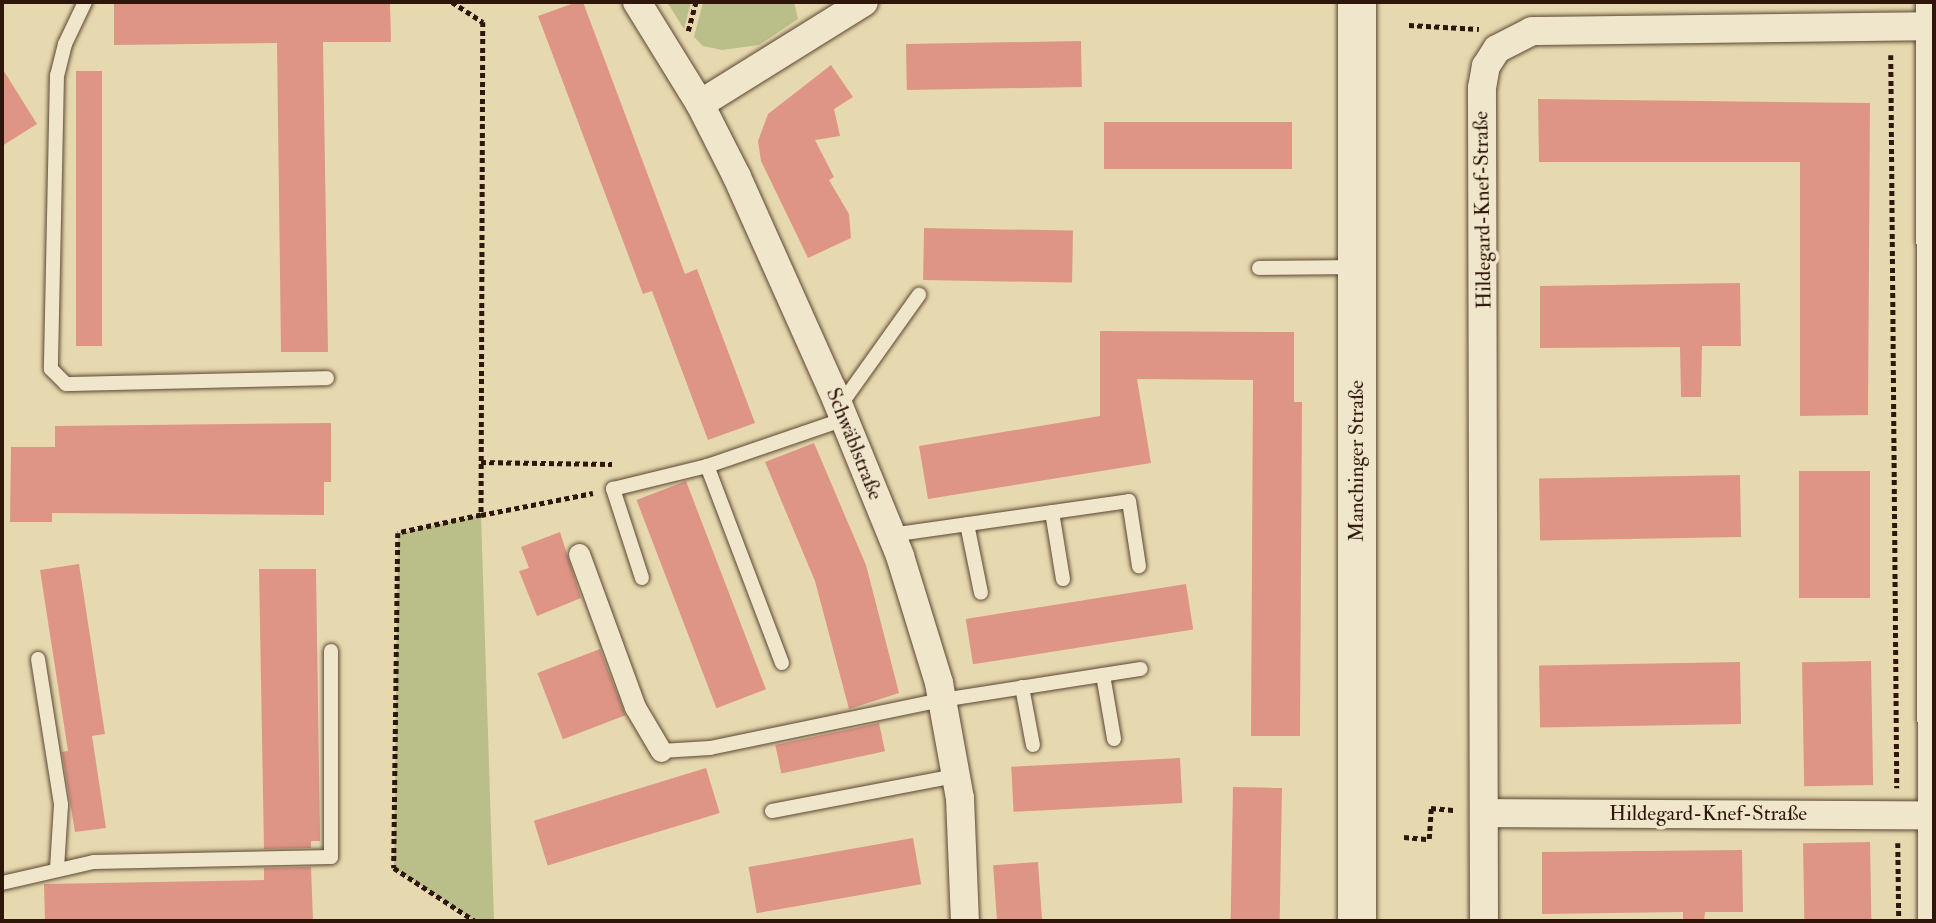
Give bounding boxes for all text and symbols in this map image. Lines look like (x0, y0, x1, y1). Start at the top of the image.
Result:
street label: Hildegard-Knef-Straße (1469, 111, 1497, 309)
street label: Manchinger Straße (1344, 380, 1370, 542)
street label: Schwäblstraße (820, 384, 888, 504)
street label: Hildegard-Knef-Straße (1609, 801, 1807, 827)

